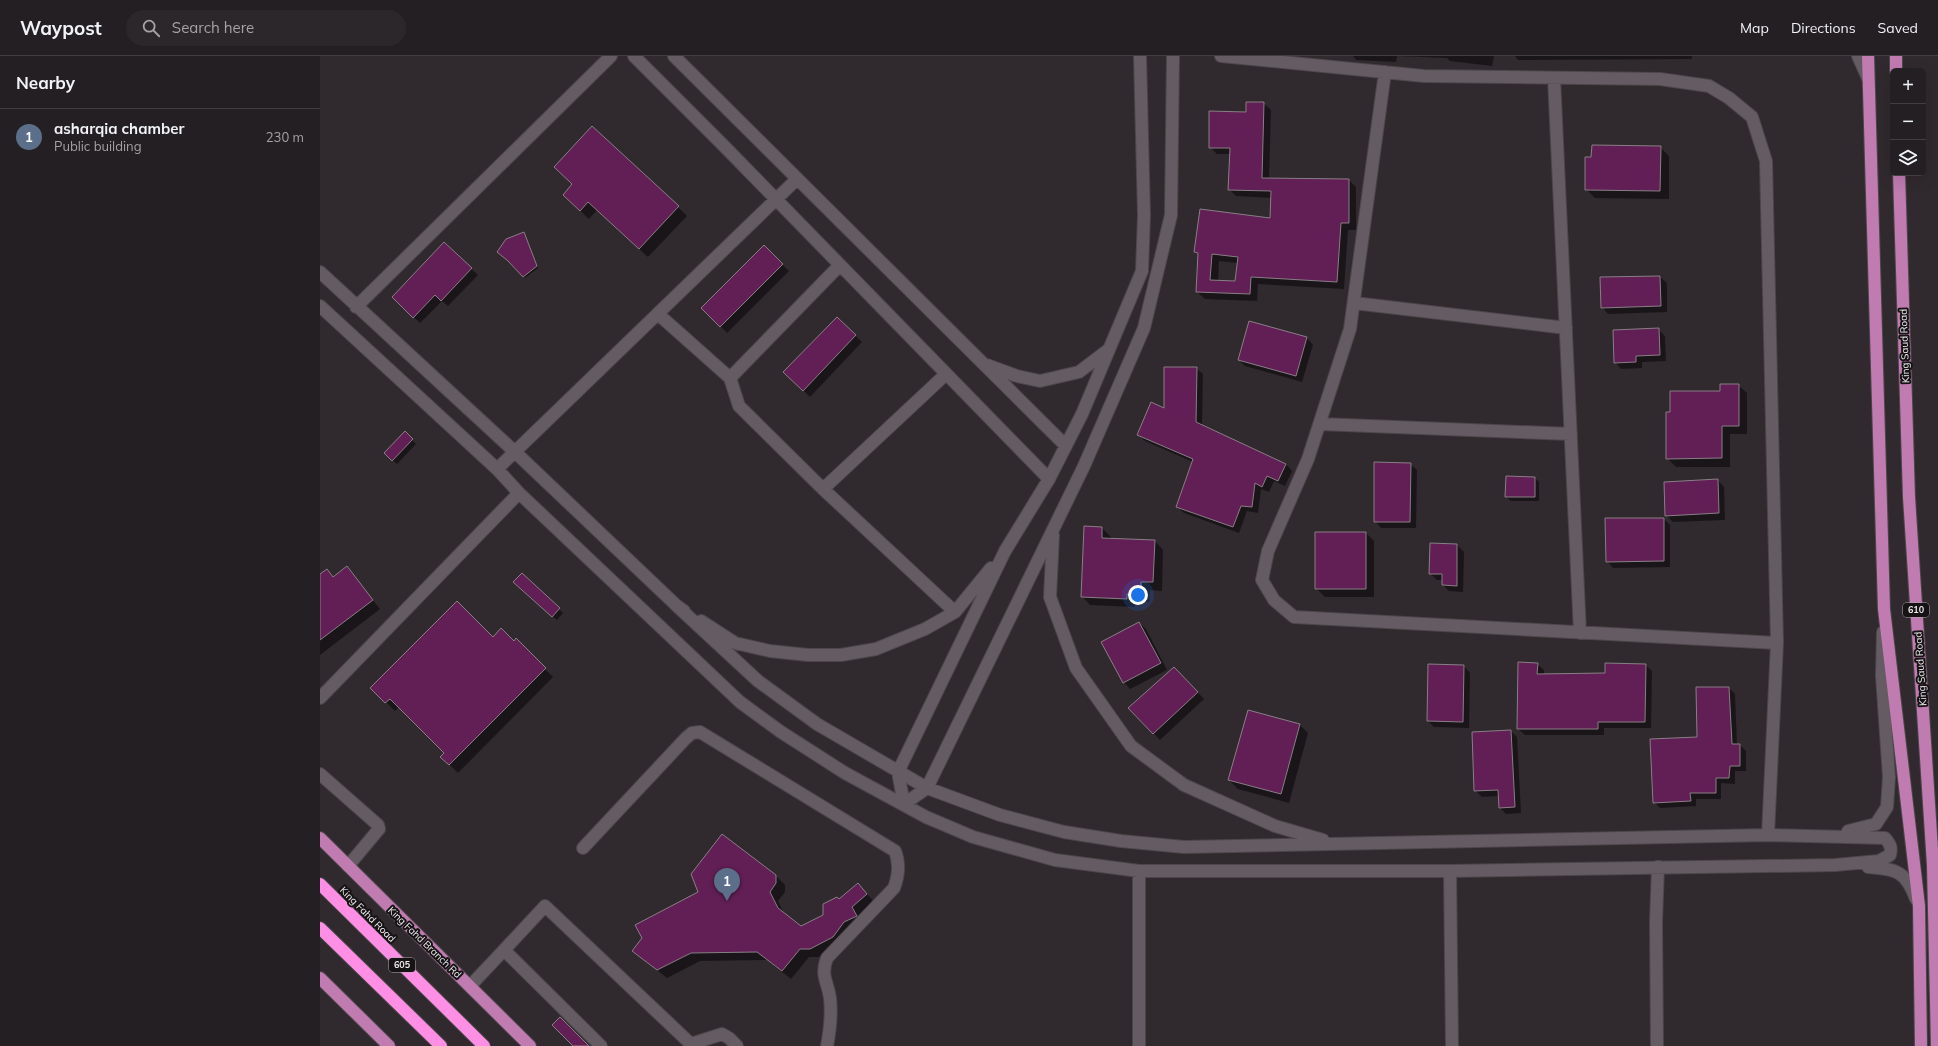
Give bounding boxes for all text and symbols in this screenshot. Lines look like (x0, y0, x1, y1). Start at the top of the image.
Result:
search box (126, 10, 406, 46)
text: Waypost (20, 16, 102, 40)
icon: search (140, 17, 162, 39)
text: Search here (172, 18, 254, 37)
text: Map (1740, 19, 1769, 37)
text: Directions (1791, 19, 1856, 37)
text: Saved (1878, 19, 1918, 37)
map controls (1890, 68, 1926, 176)
button: + (1890, 68, 1926, 104)
text: Nearby (16, 72, 75, 93)
button: − (1890, 104, 1926, 140)
text: asharqia chamber (54, 119, 184, 138)
text: 1 (25, 129, 33, 145)
text: 230 m (266, 129, 304, 145)
text: Public building (54, 138, 142, 154)
button: layers (1890, 140, 1926, 176)
street label: King Saud Road (1897, 309, 1912, 383)
your location (1128, 585, 1148, 605)
road number: 610 (1903, 603, 1929, 617)
street label: King Saud Road (1911, 631, 1930, 707)
pin: 1 (714, 868, 740, 901)
street label: King Fahd Road (337, 884, 398, 945)
street label: King Fahd Branch Rd (385, 904, 464, 981)
road number: 605 (389, 958, 415, 972)

